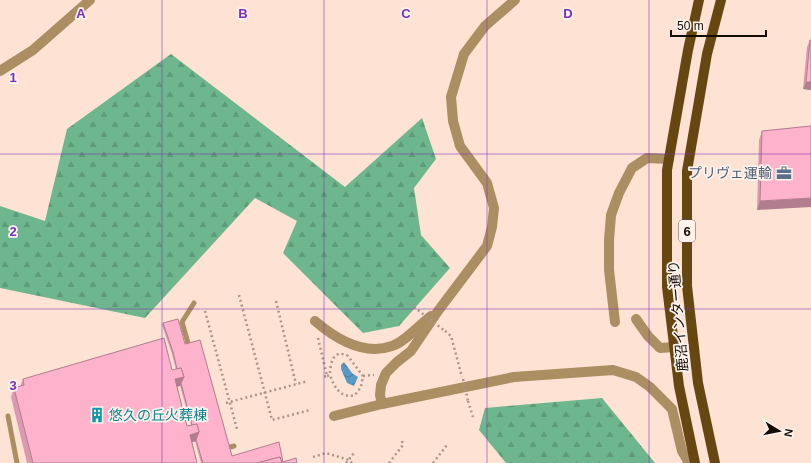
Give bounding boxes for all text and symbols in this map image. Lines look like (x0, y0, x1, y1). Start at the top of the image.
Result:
text: A (76, 6, 86, 21)
text: B (238, 6, 248, 21)
text: C (401, 6, 411, 21)
text: D (563, 6, 573, 21)
scale bar (671, 12, 766, 38)
text: 50 m (677, 19, 704, 33)
text: 1 (9, 70, 17, 85)
office icon: プリヴェ運輸 (775, 164, 793, 182)
place label: プリヴェ運輸 (688, 165, 772, 181)
road number: 6 (679, 220, 695, 242)
text: 2 (9, 224, 17, 239)
street label: 鹿沼インター通り (665, 260, 691, 372)
text: 3 (9, 378, 17, 393)
building icon: 悠久の丘火葬棟 (88, 406, 106, 424)
place label: 悠久の丘火葬棟 (109, 407, 207, 423)
north arrow (759, 411, 799, 451)
text: N (782, 428, 795, 438)

